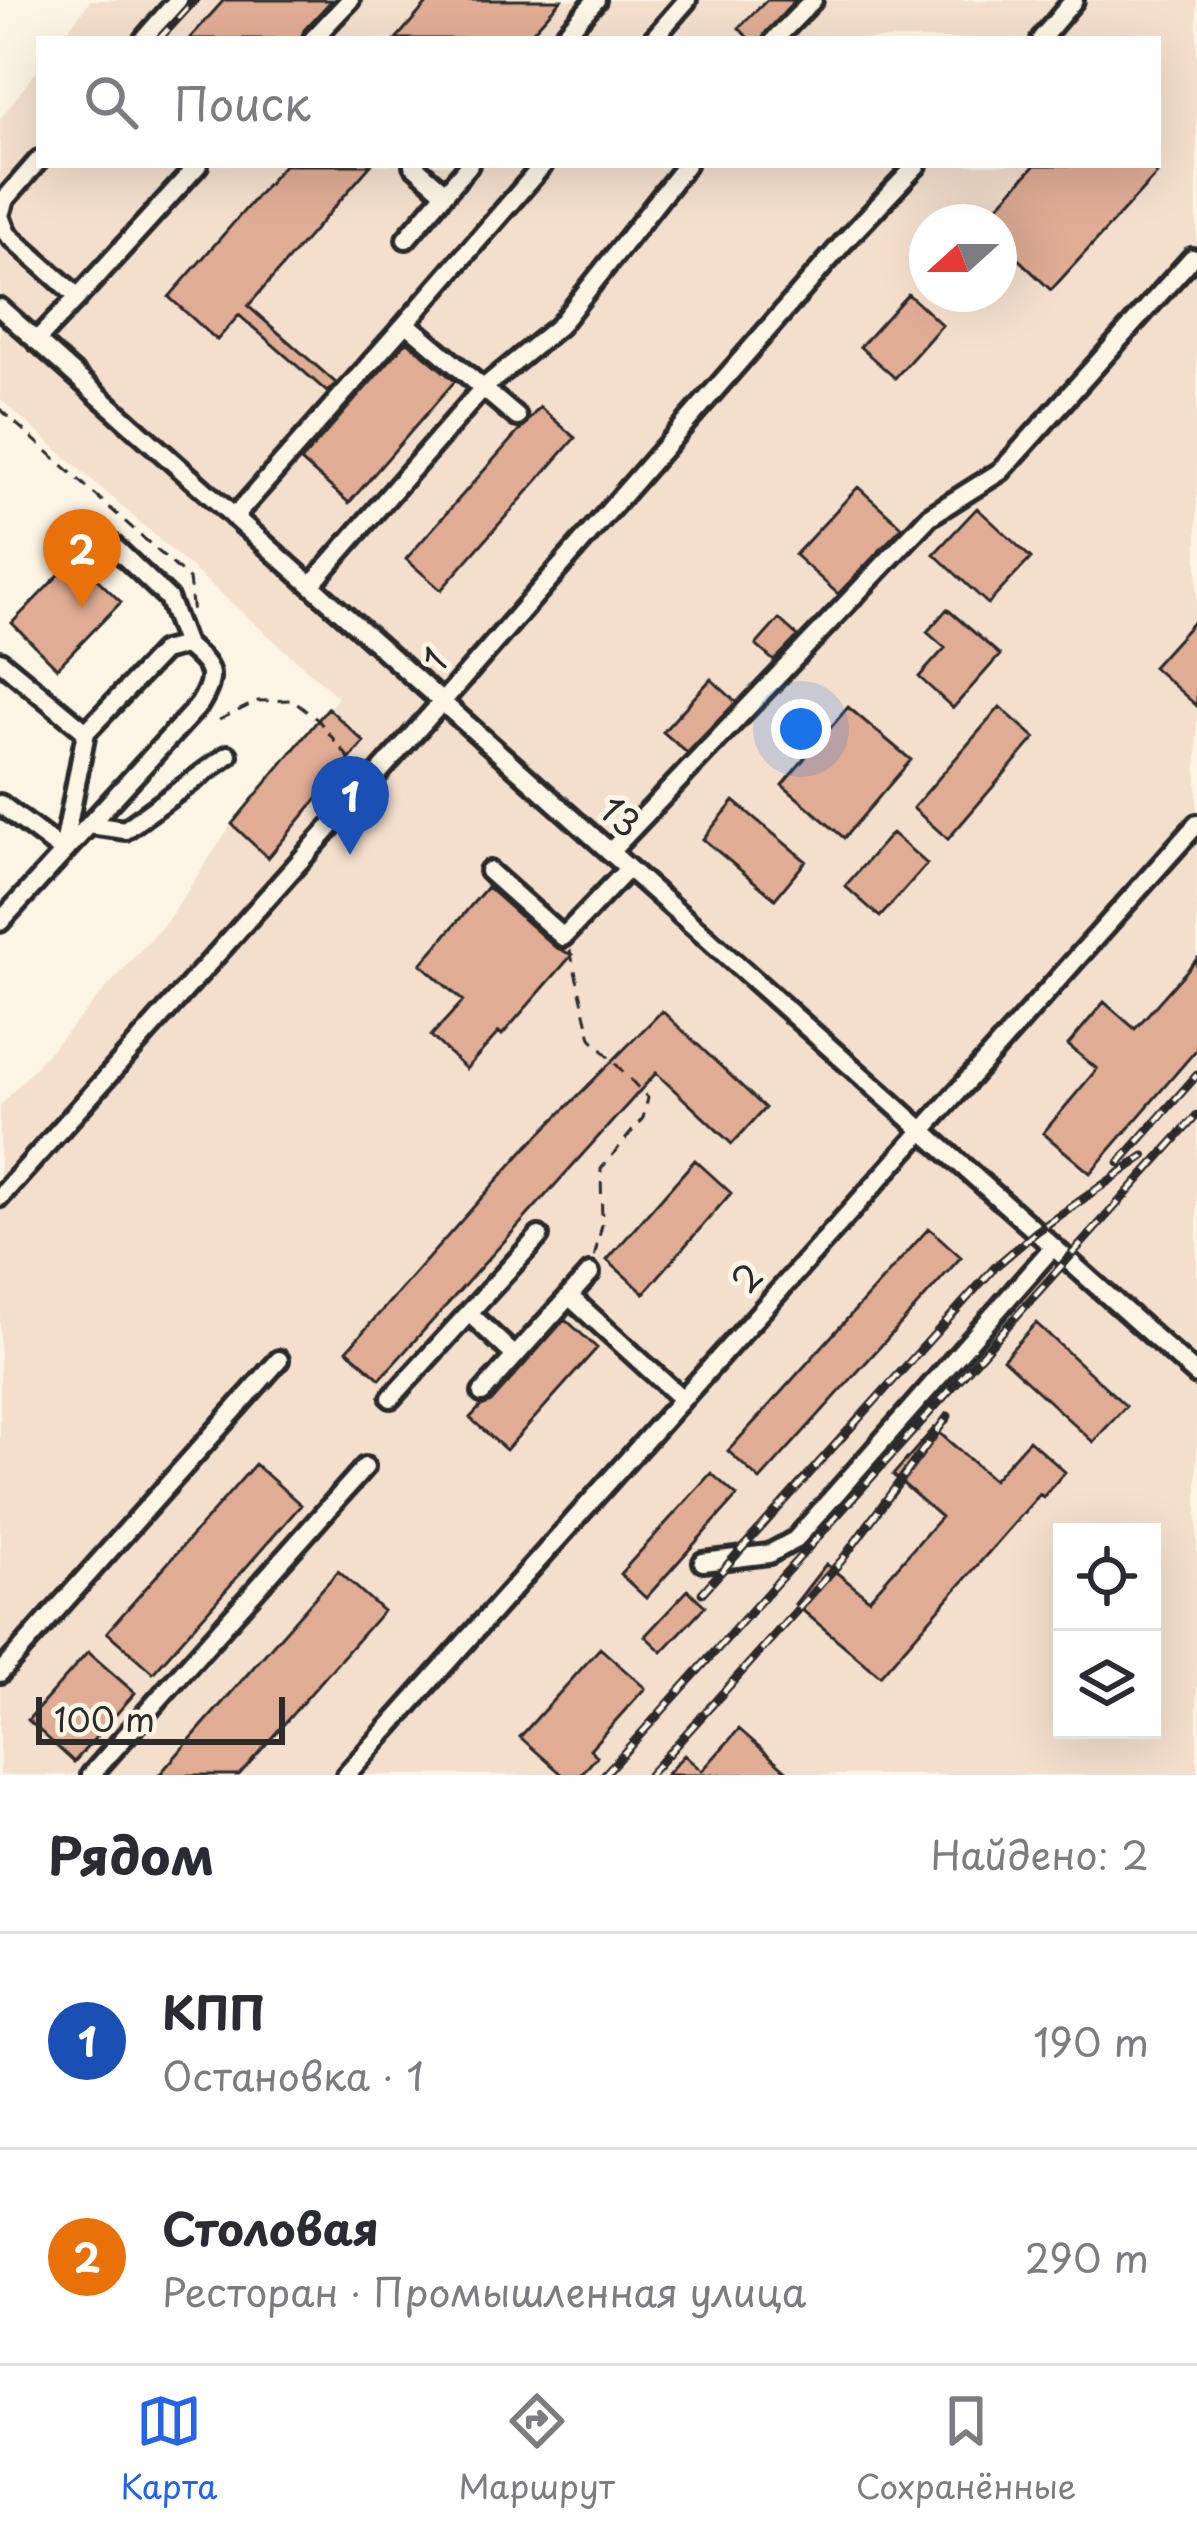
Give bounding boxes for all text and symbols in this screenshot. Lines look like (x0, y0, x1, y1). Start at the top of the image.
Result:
search box (36, 36, 1161, 168)
text: Поиск (174, 68, 311, 136)
icon: search (78, 69, 144, 135)
north arrow (909, 204, 1017, 312)
pin: 2 (43, 509, 121, 608)
street label: 1 (408, 635, 459, 683)
your location (771, 699, 831, 759)
pin: 1 (311, 756, 389, 855)
street label: 13 (588, 782, 654, 849)
street label: 2 (717, 1249, 774, 1304)
map controls (1053, 1523, 1161, 1739)
button: locate (1053, 1523, 1161, 1631)
button: layers (1053, 1631, 1161, 1739)
scale bar (36, 1691, 285, 1744)
text: 100 m (54, 1693, 155, 1743)
text: Рядом (48, 1815, 214, 1892)
text: Найдено: 2 (930, 1824, 1149, 1883)
text: КПП (162, 1977, 266, 2045)
text: 1 (78, 2011, 96, 2070)
text: 190 m (1033, 2011, 1149, 2070)
text: Остановка · 1 (162, 2045, 424, 2104)
text: Столовая (162, 2193, 379, 2261)
text: 2 (73, 2227, 101, 2286)
text: 290 m (1025, 2227, 1149, 2286)
text: Ресторан · Промышленная улица (162, 2261, 806, 2320)
tab: Карта (121, 2388, 217, 2510)
tab: Маршрут (459, 2388, 615, 2510)
tab: Сохранённые (856, 2388, 1076, 2510)

